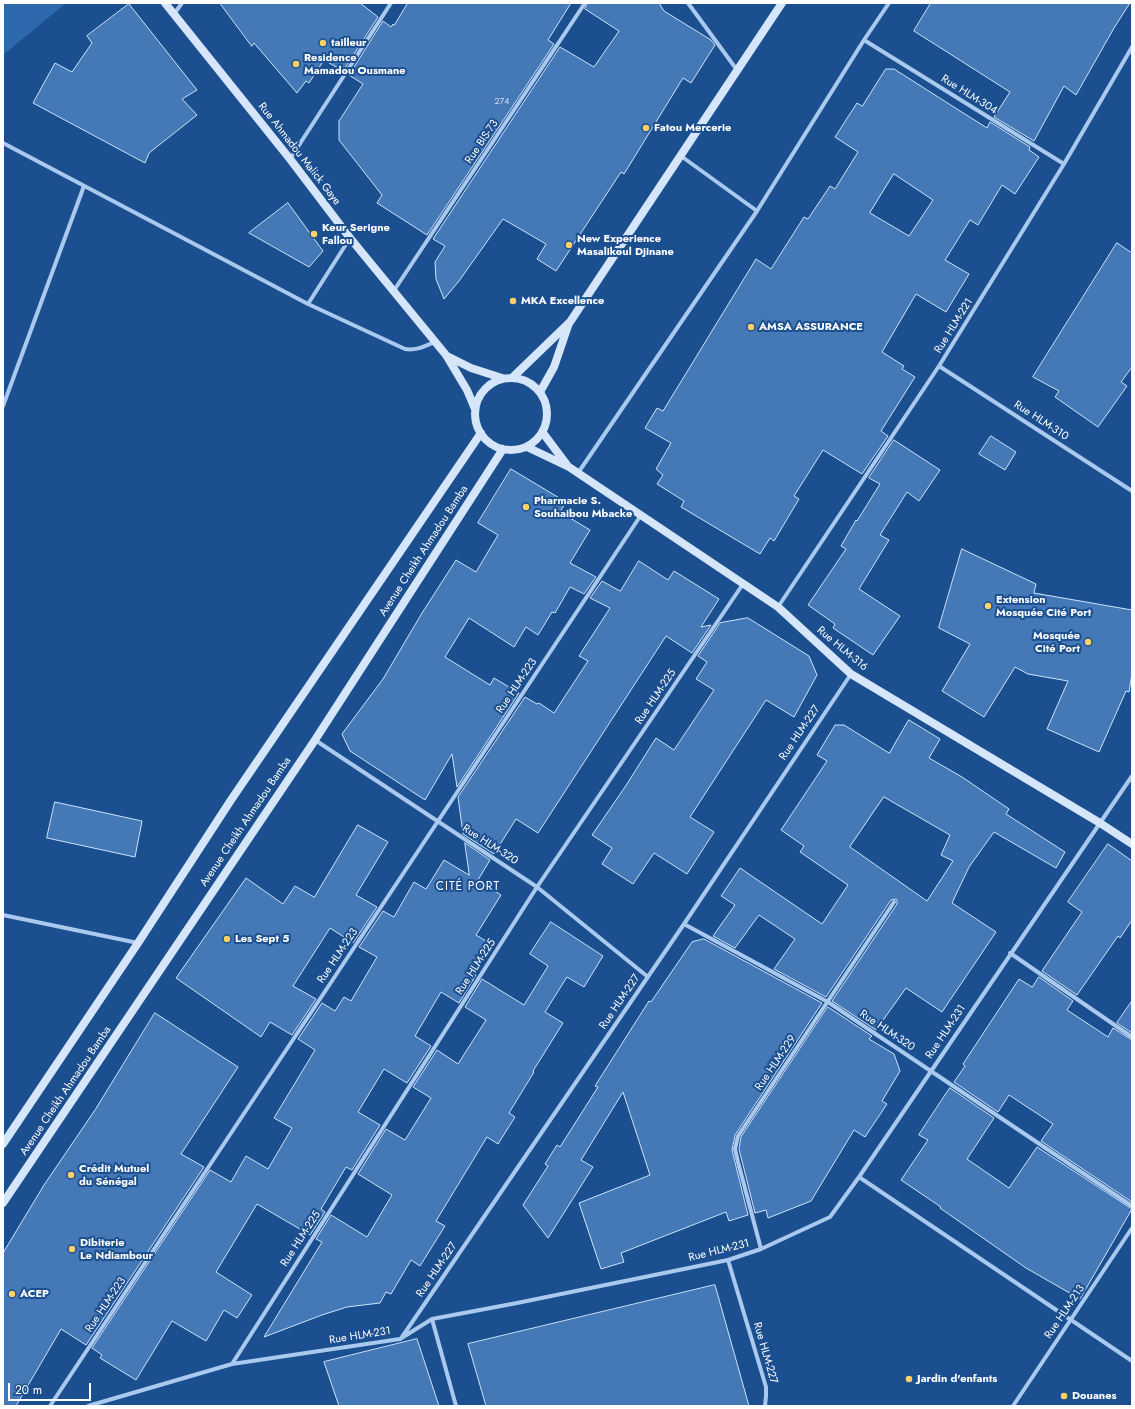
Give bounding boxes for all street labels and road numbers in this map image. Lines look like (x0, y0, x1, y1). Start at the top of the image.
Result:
street label: Rue HLM-304 (938, 72, 1000, 118)
street label: Rue Ahmadou Malick Gaye (255, 100, 343, 208)
street label: Rue BIS-73 (463, 118, 501, 166)
street label: Rue HLM-221 (932, 296, 976, 356)
street label: Rue HLM-310 (1011, 398, 1071, 444)
street label: Avenue Cheikh Ahmadou Bamba (377, 483, 471, 619)
street label: Rue HLM-316 (814, 624, 870, 674)
street label: Rue HLM-223 (494, 656, 540, 716)
street label: Rue HLM-225 (633, 667, 679, 727)
street label: Rue HLM-227 (777, 703, 823, 763)
street label: Avenue Cheikh Ahmadou Bamba (198, 755, 294, 889)
street label: Rue HLM-320 (460, 822, 520, 868)
street label: Rue HLM-223 (315, 926, 361, 986)
street label: Rue HLM-225 (453, 937, 499, 997)
street label: Rue HLM-227 (597, 972, 643, 1032)
street label: Rue HLM-231 (923, 1003, 969, 1061)
street label: Rue HLM-320 (857, 1008, 917, 1054)
street label: Avenue Cheikh Ahmadou Bamba (18, 1024, 114, 1158)
street label: Rue HLM-229 (753, 1033, 799, 1093)
street label: Rue HLM-225 (278, 1209, 324, 1269)
street label: Rue HLM-231 (687, 1237, 751, 1265)
street label: Rue HLM-227 (414, 1240, 460, 1300)
street label: Rue HLM-223 (83, 1275, 129, 1335)
street label: Rue HLM-213 (1042, 1283, 1088, 1341)
street label: Rue HLM-227 (750, 1321, 780, 1385)
street label: Rue HLM-231 (328, 1325, 392, 1347)

